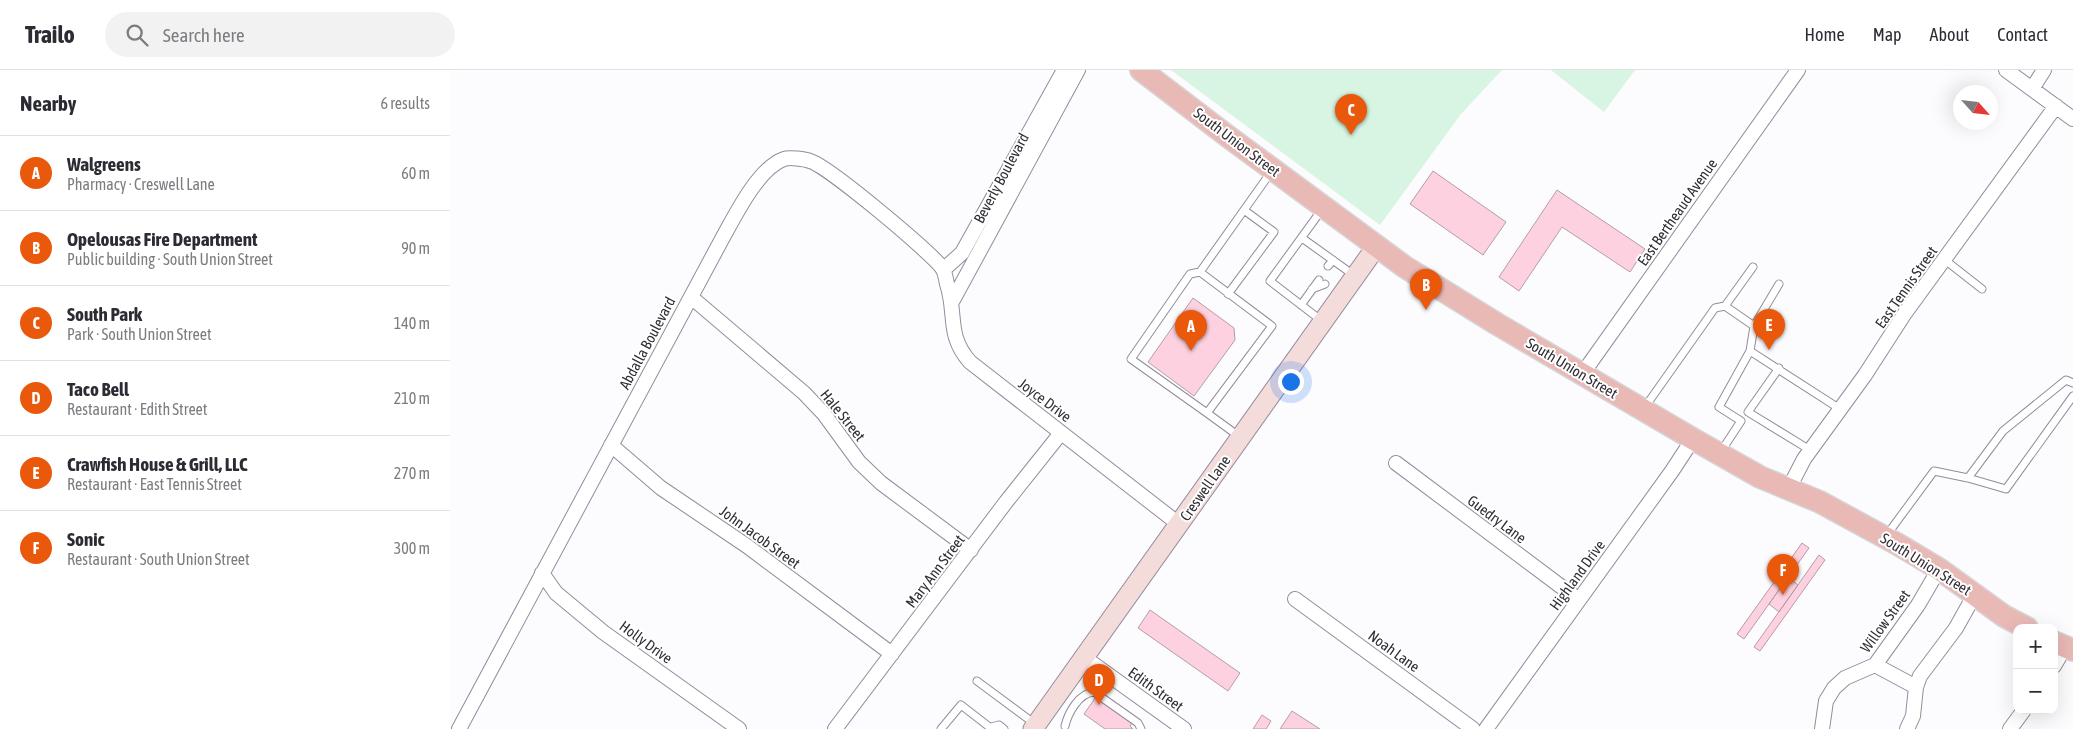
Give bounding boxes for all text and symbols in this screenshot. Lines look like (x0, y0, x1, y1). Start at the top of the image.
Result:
search box (105, 12, 455, 57)
text: Trailo (25, 21, 75, 48)
icon: search (123, 21, 151, 49)
text: Search here (163, 24, 245, 46)
text: Home (1805, 24, 1845, 45)
text: Map (1873, 24, 1902, 45)
text: About (1930, 24, 1969, 45)
text: Contact (1997, 24, 2048, 45)
north arrow (1953, 85, 1998, 130)
text: Nearby (20, 91, 76, 115)
text: 6 results (380, 94, 430, 112)
pin: C (1335, 94, 1367, 135)
street label: South Union Street (1191, 104, 1283, 180)
street label: Beverly Boulevard (970, 130, 1032, 226)
text: Walgreens (67, 153, 141, 175)
street label: East Bertheaud Avenue (1634, 155, 1720, 269)
text: A (32, 164, 40, 182)
text: 60 m (401, 164, 430, 182)
text: Pharmacy · Creswell Lane (67, 175, 215, 193)
text: Opelousas Fire Department (67, 228, 257, 250)
text: B (32, 239, 40, 257)
text: 90 m (401, 239, 430, 257)
street label: East Tennis Street (1872, 243, 1940, 331)
text: Public building · South Union Street (67, 250, 273, 268)
pin: B (1410, 269, 1442, 310)
street label: Abdalla Boulevard (616, 294, 678, 392)
text: South Park (67, 303, 142, 325)
pin: E (1753, 309, 1785, 350)
pin: A (1175, 310, 1207, 351)
text: C (32, 314, 40, 332)
text: 140 m (394, 314, 430, 332)
text: Park · South Union Street (67, 325, 212, 343)
street label: South Union Street (1523, 334, 1621, 402)
your location (1278, 369, 1304, 395)
street label: Joyce Drive (1015, 375, 1075, 425)
text: Taco Bell (67, 378, 129, 400)
street label: Hale Street (817, 386, 869, 444)
text: D (32, 389, 40, 407)
text: 210 m (394, 389, 430, 407)
text: Restaurant · Edith Street (67, 400, 207, 418)
street label: Creswell Lane (1176, 452, 1234, 524)
text: Crawfish House & Grill, LLC (67, 453, 248, 475)
text: E (33, 464, 39, 482)
text: 270 m (394, 464, 430, 482)
text: Restaurant · East Tennis Street (67, 475, 242, 493)
street label: Guedry Lane (1465, 492, 1530, 547)
street label: John Jacob Street (717, 502, 803, 572)
text: Sonic (67, 528, 105, 550)
street label: South Union Street (1878, 529, 1974, 599)
street label: Mary Ann Street (902, 531, 968, 611)
street label: Highland Drive (1546, 537, 1608, 613)
text: F (33, 539, 39, 557)
text: 300 m (394, 539, 430, 557)
text: Restaurant · South Union Street (67, 550, 250, 568)
pin: F (1767, 554, 1799, 595)
street label: Willow Street (1857, 586, 1913, 656)
street label: Holly Drive (616, 617, 676, 667)
map controls (2013, 624, 2058, 714)
button: + (2013, 624, 2058, 669)
street label: Noah Lane (1365, 627, 1423, 675)
street label: Edith Street (1125, 663, 1187, 715)
pin: D (1083, 664, 1115, 705)
button: − (2013, 669, 2058, 714)

